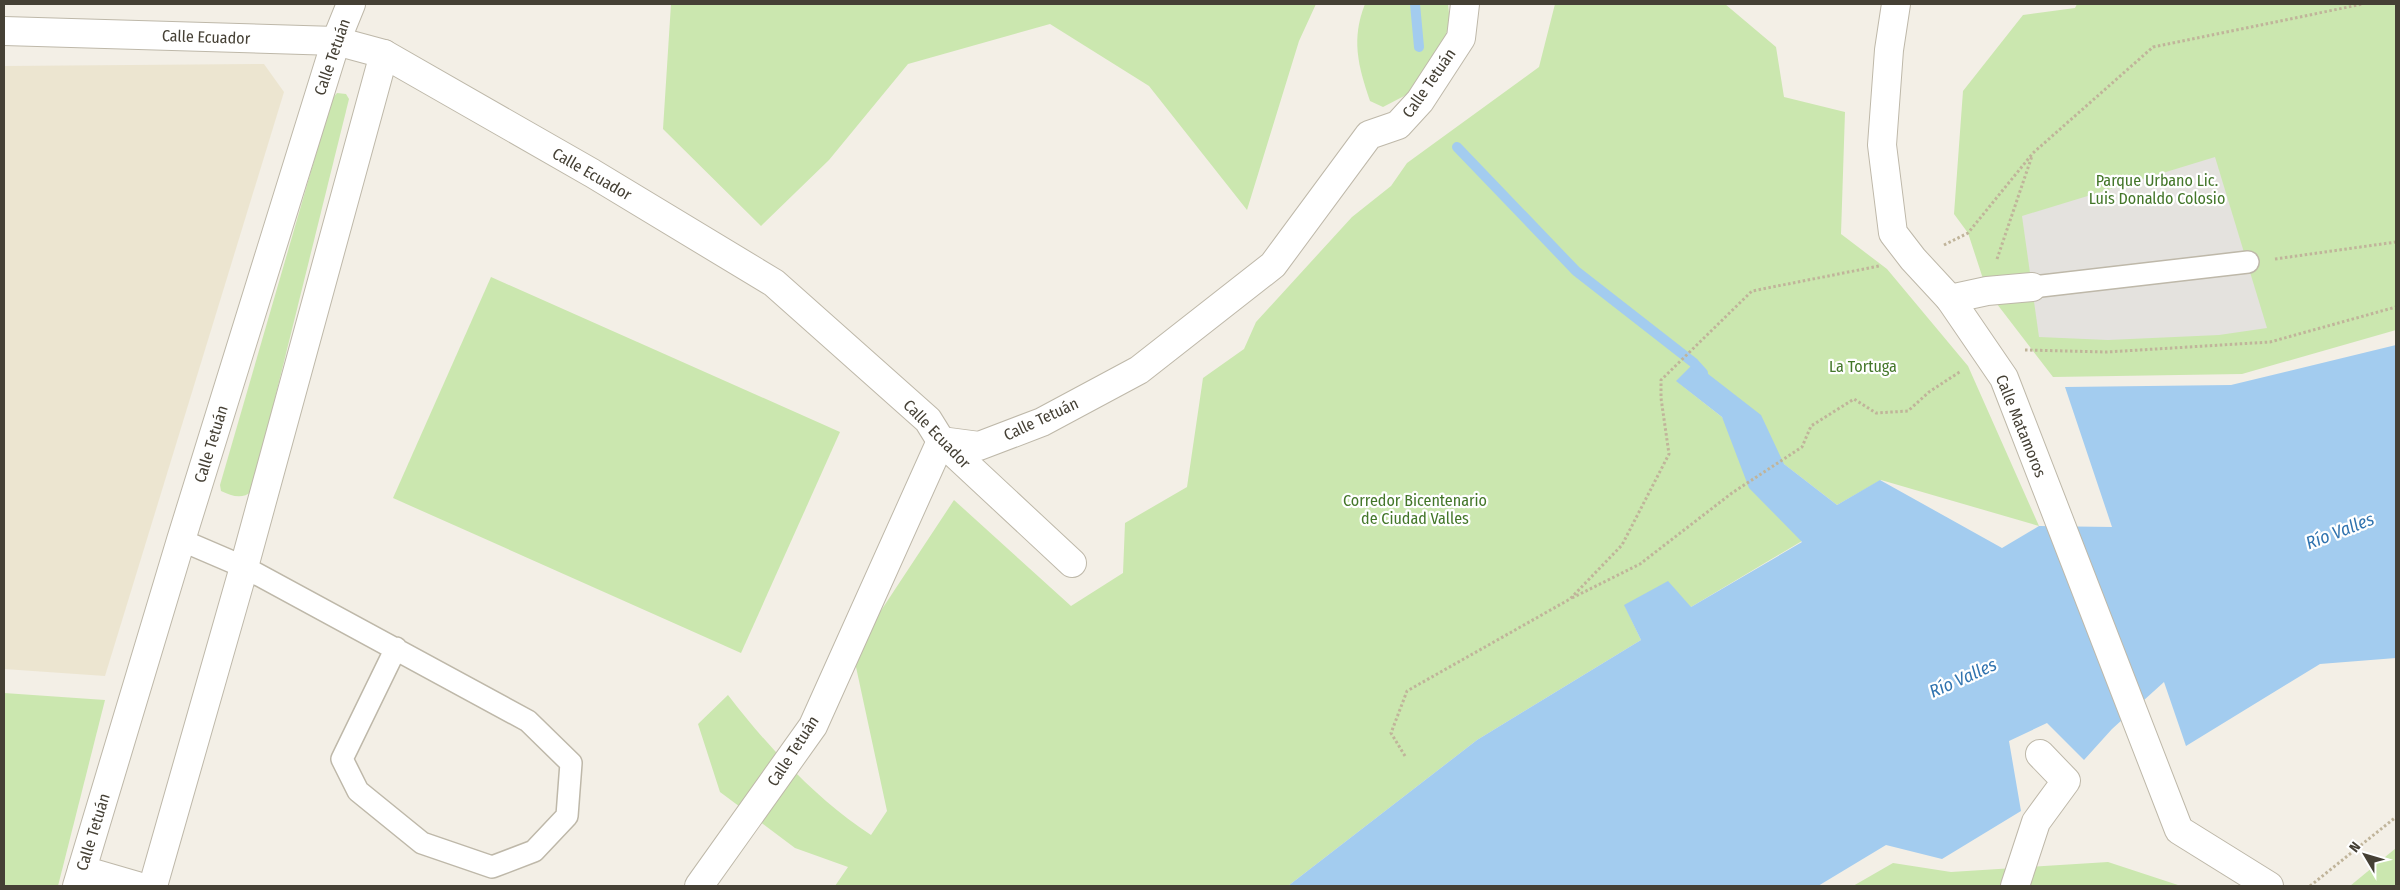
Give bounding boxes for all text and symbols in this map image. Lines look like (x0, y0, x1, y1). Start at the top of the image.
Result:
street label: Calle Tetuán (310, 16, 354, 98)
street label: Calle Ecuador (162, 26, 251, 48)
street label: Calle Tetuán (1398, 45, 1460, 121)
street label: Calle Ecuador (549, 144, 635, 205)
park label: Parque Urbano Lic. Luis Donaldo Colosio (2089, 171, 2225, 208)
park label: La Tortuga (1829, 357, 1897, 376)
street label: Calle Matamoros (1992, 372, 2050, 480)
street label: Calle Tetuán (1001, 393, 1081, 445)
street label: Calle Ecuador (899, 396, 975, 473)
street label: Calle Tetuán (190, 403, 232, 485)
park label: Corredor Bicentenario de Ciudad Valles (1343, 491, 1487, 528)
water label: Río Valles (2303, 508, 2378, 554)
water label: Río Valles (1926, 653, 2000, 703)
street label: Calle Tetuán (763, 712, 823, 790)
street label: Calle Tetuán (72, 791, 114, 873)
north arrow (2340, 830, 2390, 880)
text: N (2346, 839, 2364, 856)

